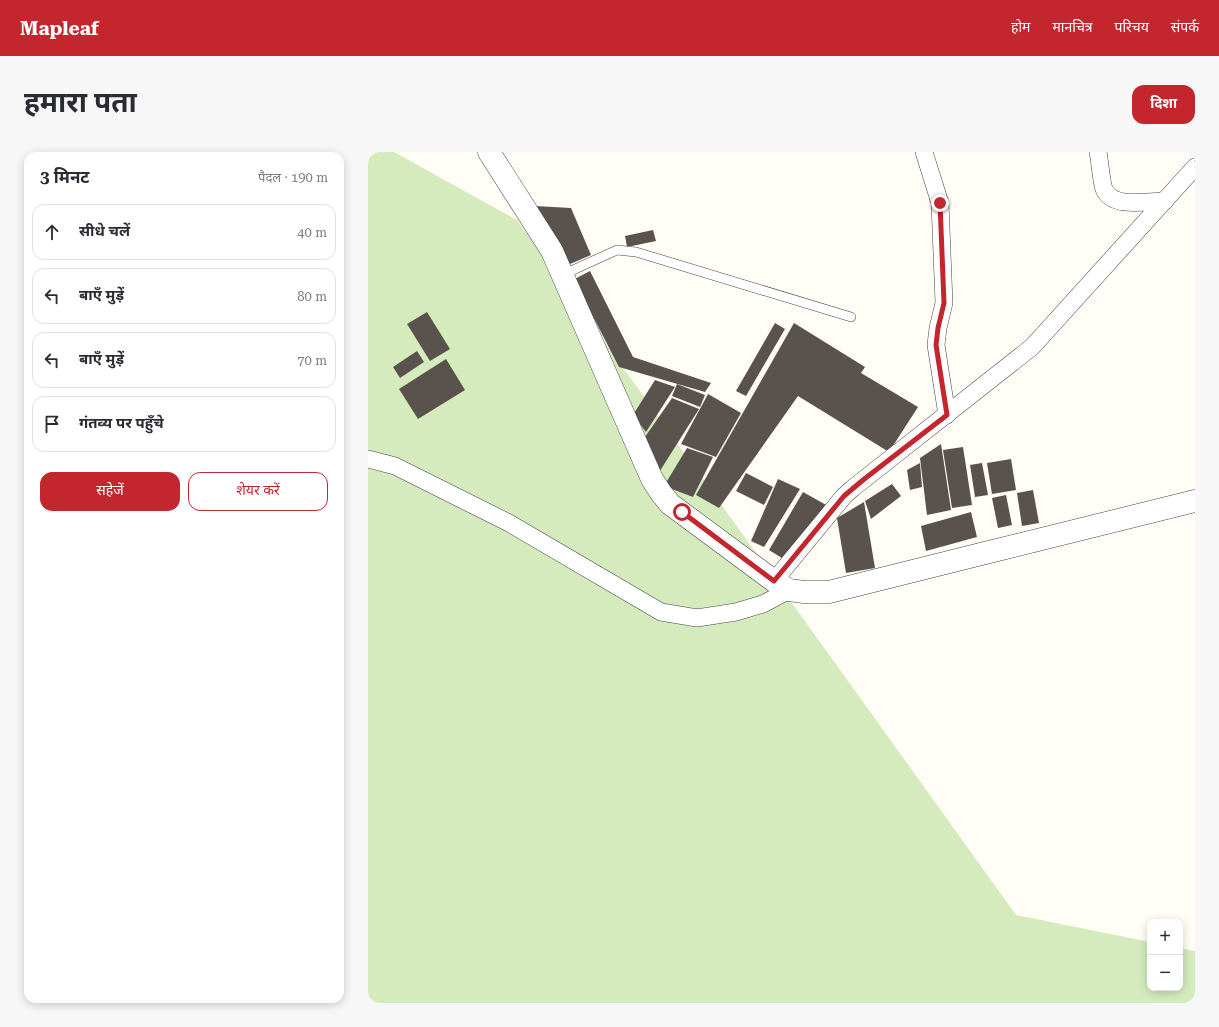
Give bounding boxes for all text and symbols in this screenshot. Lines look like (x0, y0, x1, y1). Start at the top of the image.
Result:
text: Mapleaf (20, 17, 99, 40)
text: होम (1011, 19, 1030, 35)
text: मानचित्र (1052, 19, 1093, 35)
text: परिचय (1115, 19, 1149, 35)
text: संपर्क (1171, 19, 1199, 35)
button: दिशा (1132, 85, 1195, 124)
text: हमारा पता (24, 86, 137, 119)
text: 3 मिनट (40, 167, 90, 187)
text: पैदल · 190 m (258, 170, 328, 185)
route end (931, 194, 949, 212)
icon: ahead (41, 221, 63, 243)
text: सीधे चलें (79, 222, 130, 240)
text: 40 m (297, 225, 327, 240)
icon: left (41, 285, 63, 307)
text: बाएँ मुड़ें (79, 286, 124, 304)
text: 80 m (297, 289, 327, 304)
icon: left (41, 349, 63, 371)
text: बाएँ मुड़ें (79, 350, 124, 368)
text: 70 m (297, 353, 327, 368)
icon: arrive (41, 413, 63, 435)
text: गंतव्य पर पहुँचे (79, 414, 164, 432)
button: सहेजें (40, 472, 180, 511)
button: शेयर करें (188, 472, 328, 511)
route start (673, 503, 691, 521)
map controls (1147, 919, 1183, 991)
button: + (1147, 919, 1183, 955)
button: − (1147, 955, 1183, 991)

